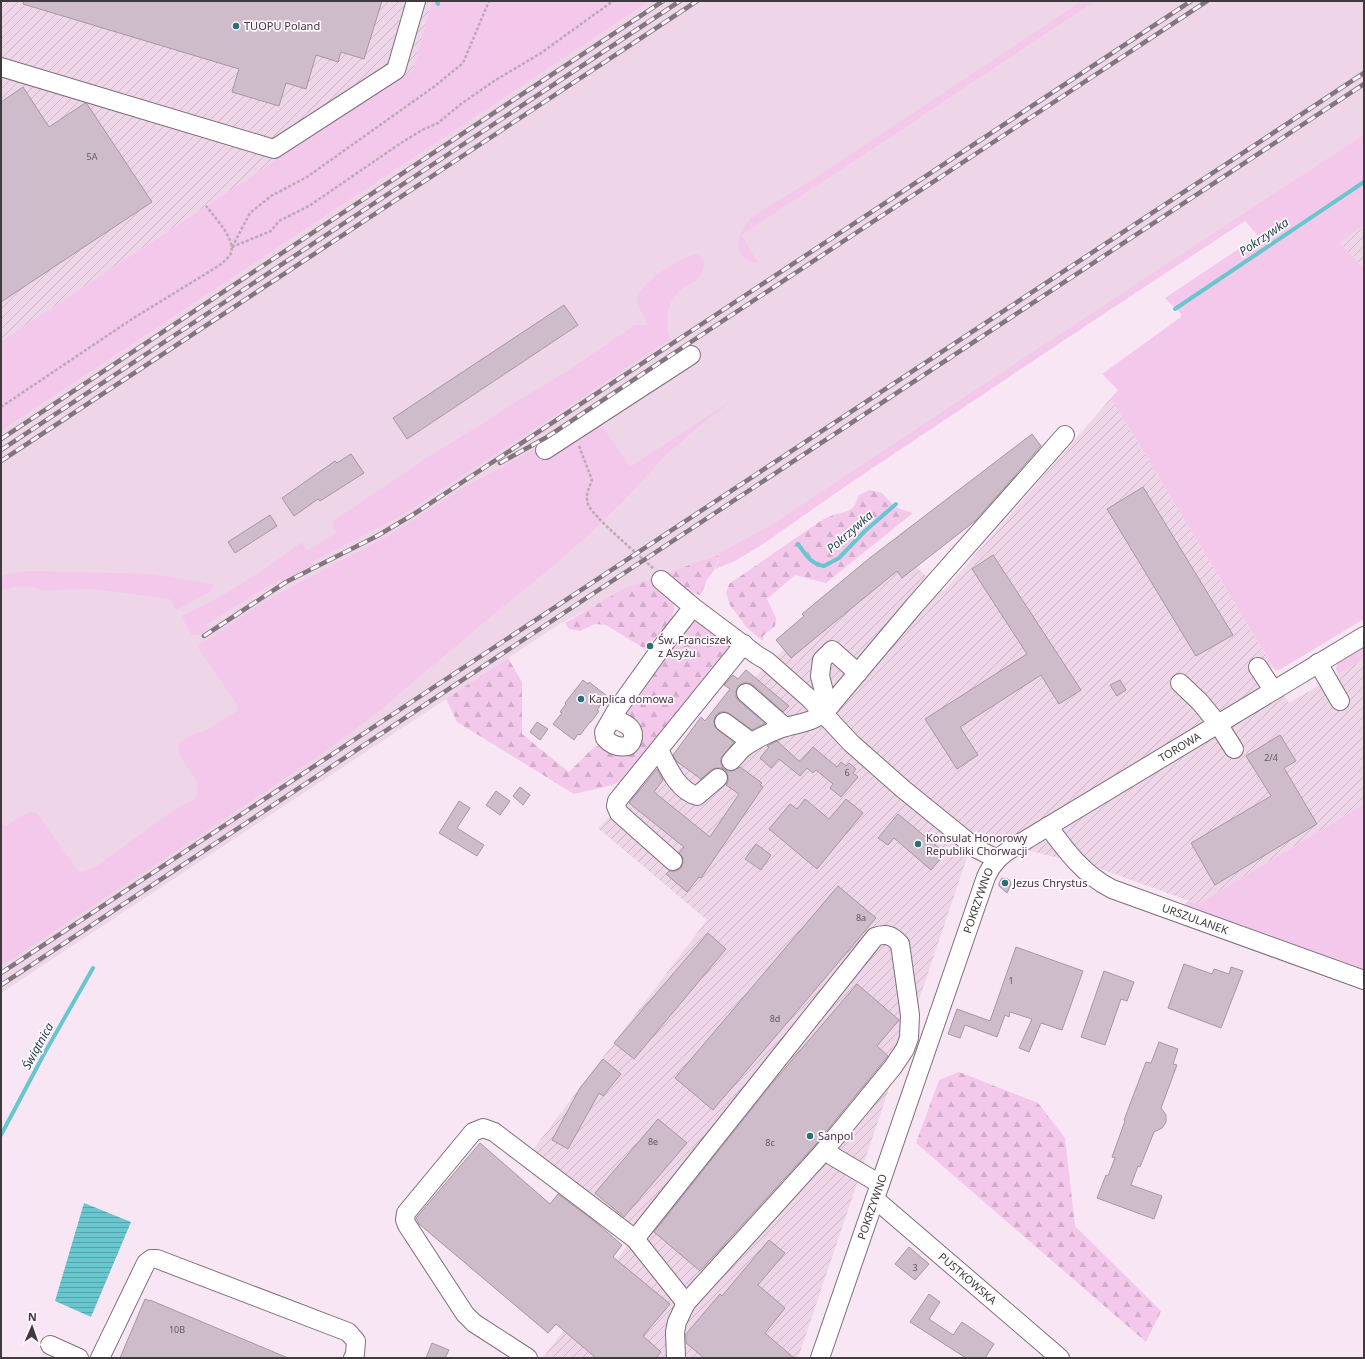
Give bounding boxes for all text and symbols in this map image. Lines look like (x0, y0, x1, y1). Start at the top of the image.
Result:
place label: TUOPU Poland (244, 18, 320, 33)
marker: TUOPU Poland (231, 21, 241, 31)
house number: 5A (87, 150, 98, 163)
water label: Pokrzywka (1235, 214, 1292, 259)
water label: Pokrzywka (823, 507, 877, 557)
place label: Św. Franciszek z Asyżu (658, 632, 732, 660)
marker: Św. Franciszek z Asyżu (645, 641, 655, 651)
place label: Kaplica domowa (589, 691, 674, 706)
marker: Kaplica domowa (576, 694, 586, 704)
street label: TOROWA (1156, 728, 1204, 765)
house number: 2/4 (1264, 751, 1278, 764)
house number: 6 (844, 766, 850, 779)
place label: Konsulat Honorowy Republiki Chorwacji (926, 830, 1028, 858)
marker: Konsulat Honorowy Republiki Chorwacji (913, 839, 923, 849)
street label: POKRZYWNO (959, 865, 997, 935)
place label: Jezus Chrystus (1012, 875, 1087, 890)
marker: Jezus Chrystus (1000, 878, 1010, 888)
street label: URSZULANEK (1160, 900, 1231, 937)
house number: 8a (856, 911, 866, 924)
house number: 1 (1008, 974, 1014, 987)
house number: 8d (770, 1012, 780, 1025)
water label: Świątnica (18, 1019, 57, 1072)
place label: Sanpol (818, 1128, 853, 1143)
marker: Sanpol (805, 1131, 815, 1141)
house number: 8e (648, 1135, 658, 1148)
house number: 8c (765, 1136, 775, 1149)
street label: POKRZYWNO (853, 1172, 890, 1241)
street label: PUSTKOWSKA (936, 1249, 1001, 1308)
house number: 3 (912, 1261, 918, 1274)
north arrow (12, 1307, 52, 1347)
text: N (28, 1309, 37, 1324)
house number: 10B (169, 1323, 185, 1336)

